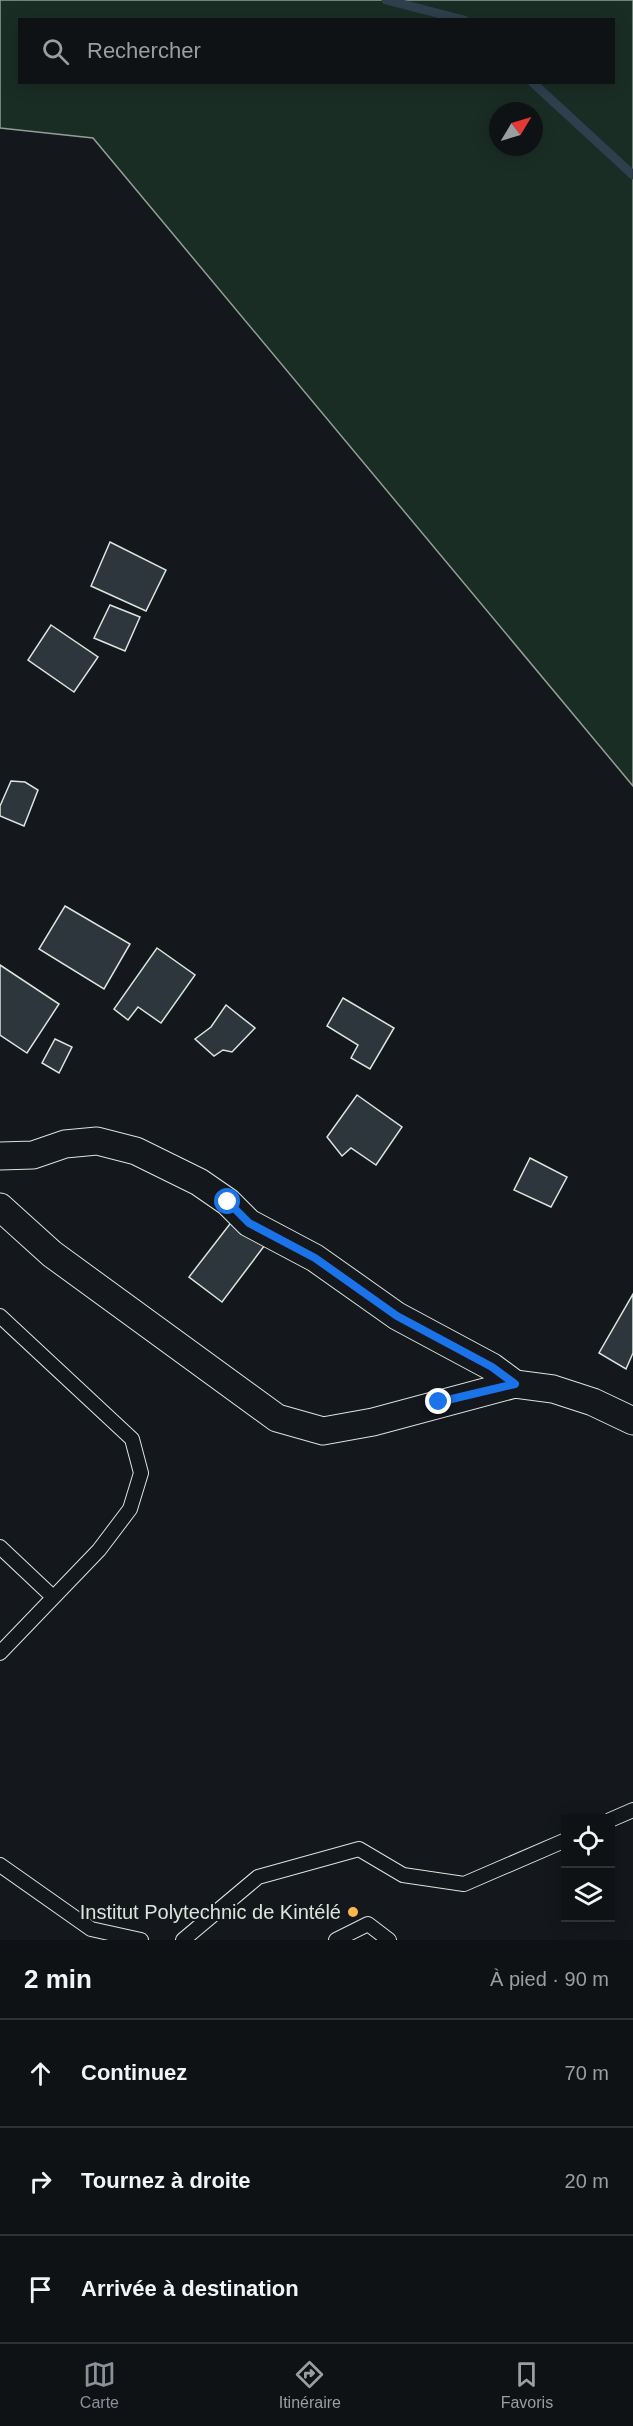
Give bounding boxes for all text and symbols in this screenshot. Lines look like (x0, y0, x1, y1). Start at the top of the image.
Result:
search box (18, 18, 615, 84)
icon: search (39, 35, 72, 68)
text: Rechercher (87, 38, 201, 63)
north arrow (489, 102, 543, 156)
route start (214, 1188, 240, 1214)
route end (425, 1388, 451, 1414)
map controls (561, 1814, 615, 1922)
button: locate (561, 1814, 615, 1868)
button: layers (561, 1868, 615, 1922)
place label: Institut Polytechnic de Kintélé (80, 1901, 341, 1923)
marker: Institut Polytechnic de Kintélé (346, 1905, 360, 1919)
text: 2 min (24, 1964, 92, 1994)
text: À pied · 90 m (490, 1968, 609, 1990)
icon: ahead (24, 2057, 57, 2090)
text: Continuez (81, 2060, 187, 2085)
text: 70 m (565, 2062, 609, 2084)
icon: right (24, 2165, 57, 2198)
text: Tournez à droite (81, 2168, 251, 2193)
text: 20 m (565, 2170, 609, 2192)
icon: arrive (24, 2273, 57, 2306)
text: Arrivée à destination (81, 2276, 299, 2301)
tab: Carte (80, 2358, 119, 2412)
tab: Itinéraire (279, 2358, 341, 2412)
tab: Favoris (501, 2358, 553, 2412)

